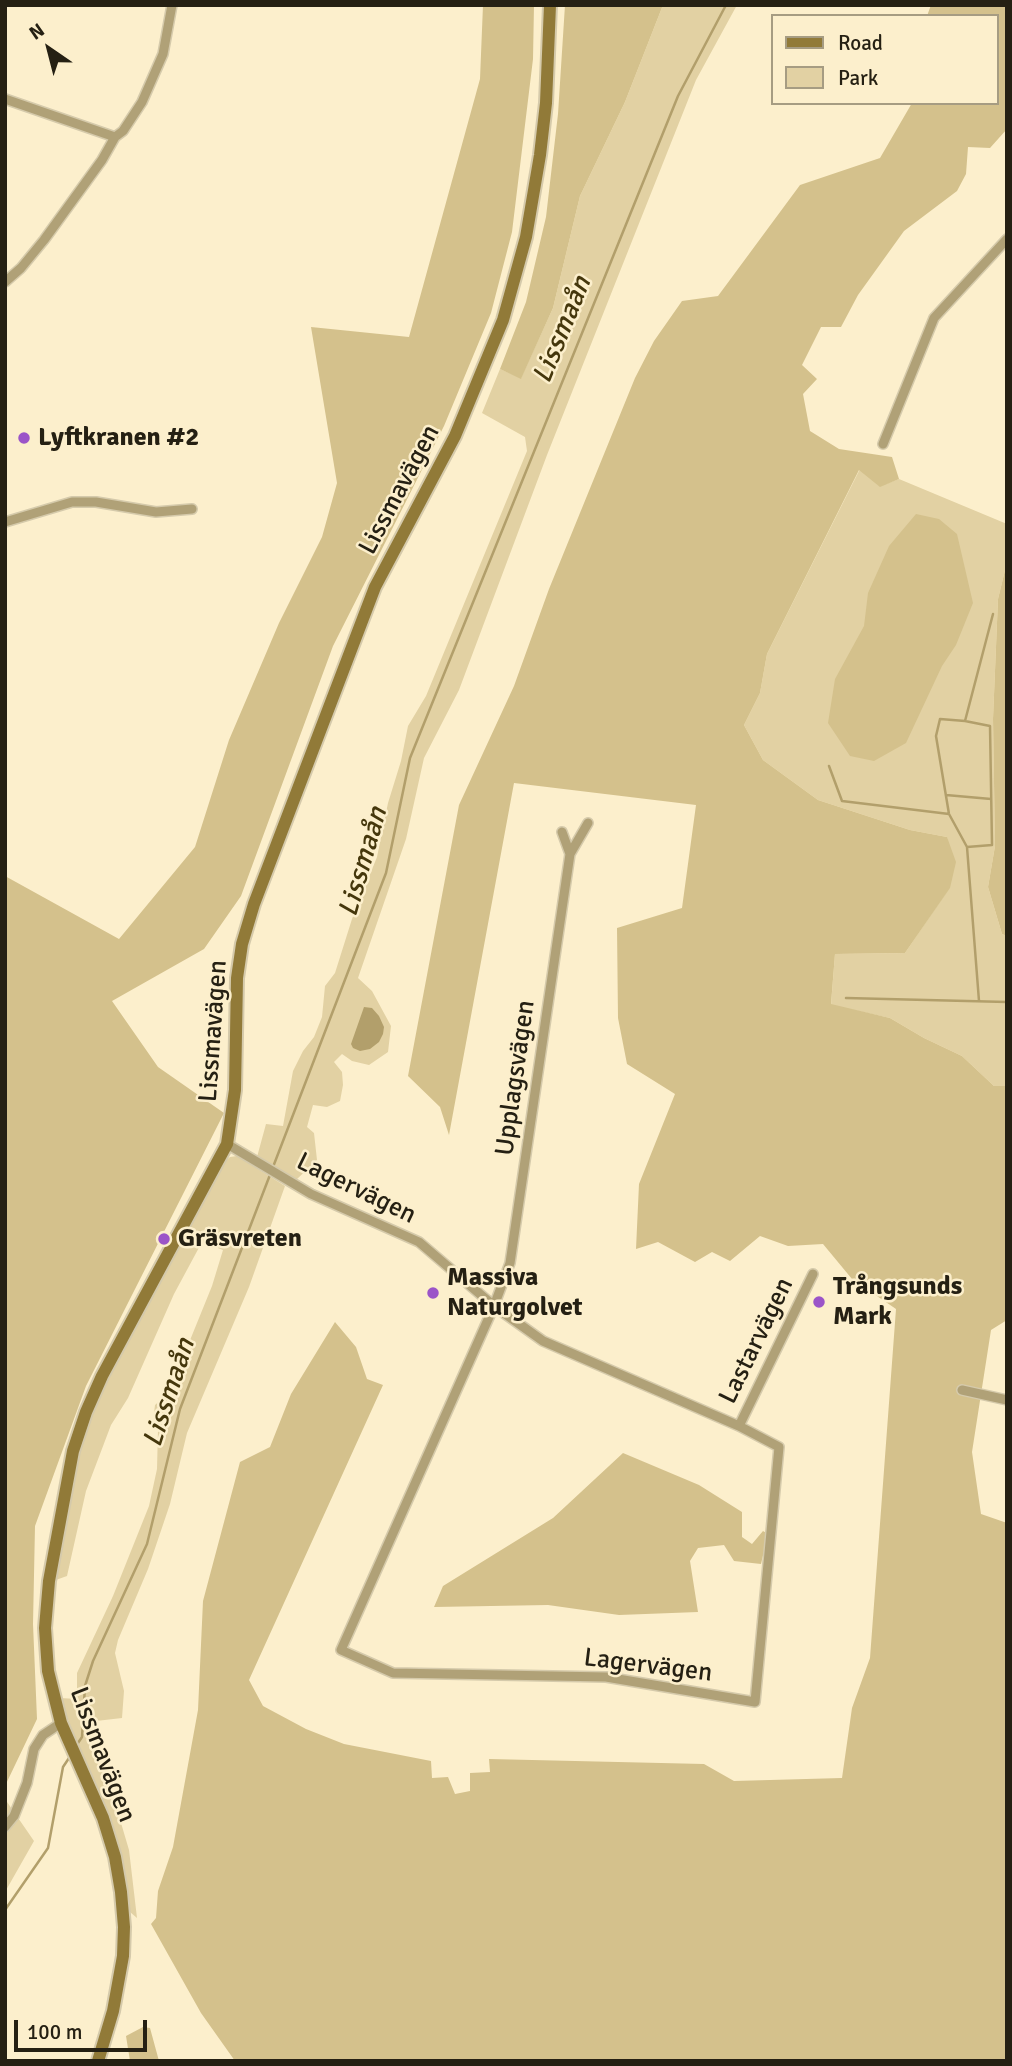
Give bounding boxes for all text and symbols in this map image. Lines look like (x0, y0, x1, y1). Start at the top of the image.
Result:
north arrow (14, 14, 84, 84)
legend (771, 14, 998, 105)
text: N (25, 18, 49, 45)
text: Road (838, 30, 883, 56)
text: Park (838, 65, 878, 91)
water label: Lissmaån (526, 272, 600, 388)
street label: Lissmavägen (353, 420, 447, 560)
place label: Lyftkranen #2 (38, 422, 199, 454)
marker: Lyftkranen #2 (16, 430, 32, 446)
water label: Lissmaån (332, 803, 396, 921)
street label: Lissmavägen (193, 959, 235, 1103)
street label: Upplagsvägen (490, 998, 542, 1158)
street label: Lagervägen (291, 1147, 421, 1231)
place label: Gräsvreten (178, 1223, 302, 1255)
marker: Gräsvreten (156, 1231, 172, 1247)
place label: Massiva Naturgolvet (447, 1262, 583, 1324)
place label: Trångsunds Mark (833, 1271, 962, 1332)
street label: Lastarvägen (713, 1273, 801, 1409)
marker: Massiva Naturgolvet (425, 1285, 441, 1301)
marker: Trångsunds Mark (811, 1294, 827, 1310)
water label: Lissmaån (137, 1334, 203, 1452)
street label: Lagervägen (582, 1643, 714, 1689)
street label: Lissmavägen (62, 1683, 142, 1827)
scale bar (18, 2007, 150, 2050)
text: 100 m (27, 2019, 82, 2045)

